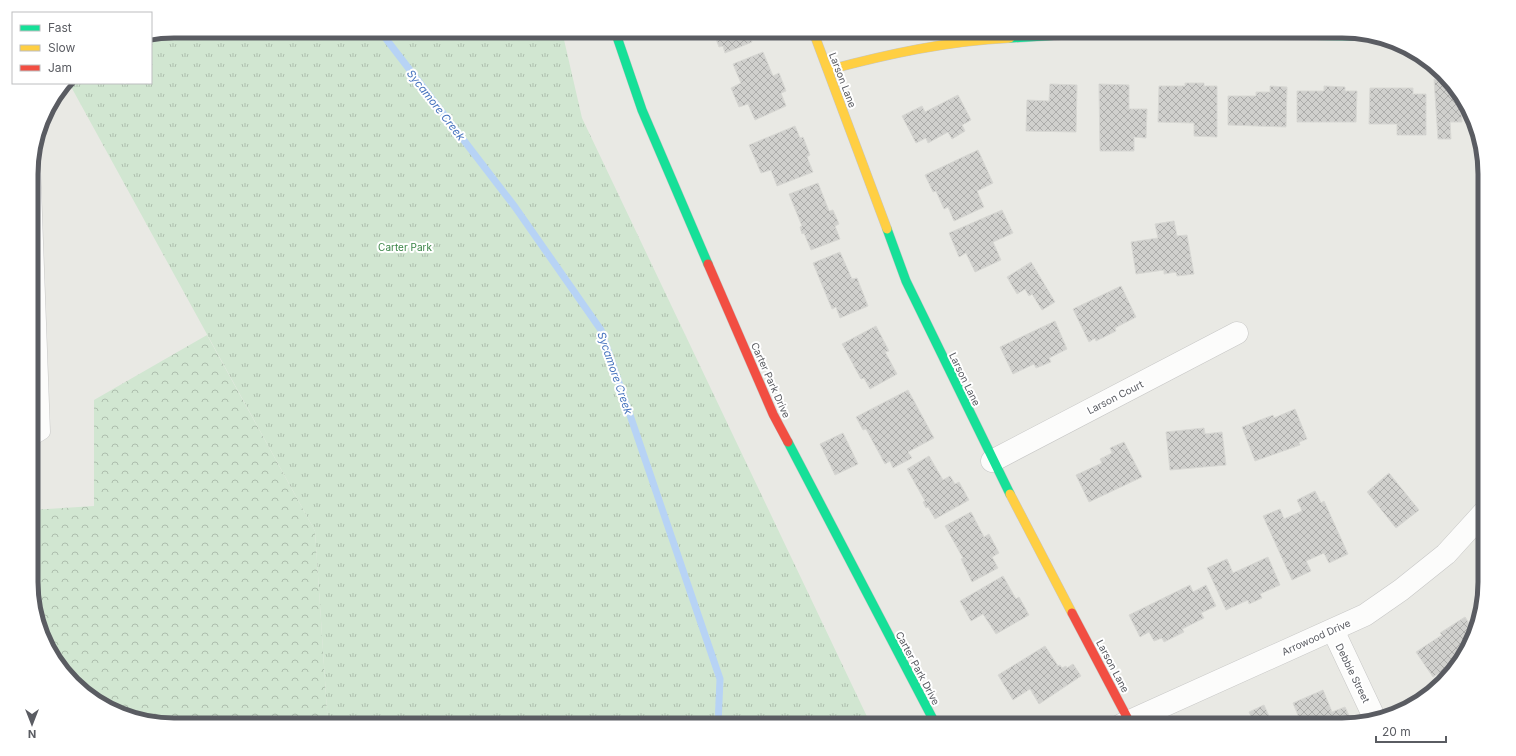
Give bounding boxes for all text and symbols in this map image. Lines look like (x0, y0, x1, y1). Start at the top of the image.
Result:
legend (12, 12, 152, 84)
text: Fast (48, 20, 72, 35)
text: Slow (48, 40, 76, 55)
street label: Larson Lane (827, 51, 859, 109)
text: Jam (48, 60, 72, 75)
water label: Sycamore Creek (404, 67, 469, 144)
park label: Carter Park (378, 241, 432, 253)
water label: Sycamore Creek (594, 330, 636, 417)
street label: Carter Park Drive (749, 340, 793, 420)
street label: Larson Lane (947, 350, 983, 408)
street label: Larson Court (1085, 377, 1146, 416)
street label: Arrowood Drive (1280, 616, 1352, 658)
street label: Carter Park Drive (894, 629, 942, 707)
street label: Larson Lane (1094, 638, 1132, 695)
street label: Debbie Street (1333, 641, 1373, 705)
north arrow (12, 704, 52, 744)
scale bar (1376, 718, 1446, 744)
text: 20 m (1382, 724, 1411, 739)
text: N (28, 727, 36, 741)

